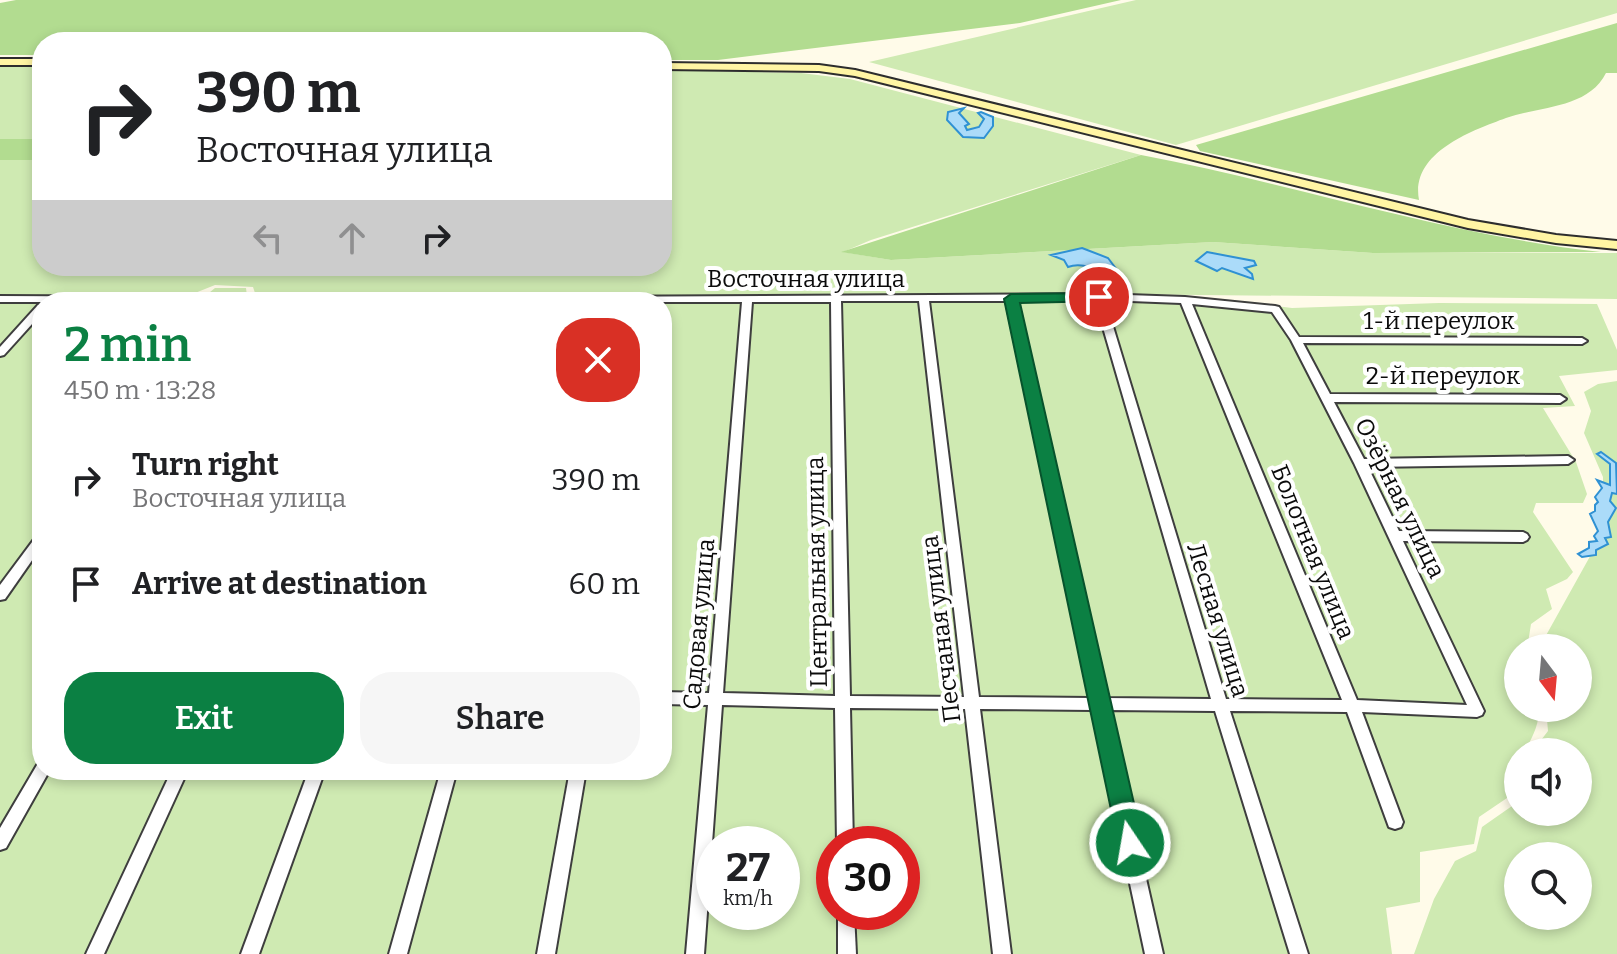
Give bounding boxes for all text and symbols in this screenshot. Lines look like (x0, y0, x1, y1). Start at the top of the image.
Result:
text: 390 m (196, 60, 360, 127)
icon: right (64, 64, 168, 168)
text: Восточная улица (196, 128, 493, 172)
icon: left (246, 216, 290, 260)
icon: ahead (330, 216, 374, 260)
icon: right (414, 216, 458, 260)
pin (1065, 263, 1133, 331)
street label: Восточная улица (707, 265, 905, 293)
icon: arrive (1077, 275, 1121, 319)
street label: 1-й переулок (1363, 307, 1515, 335)
text: 2 min (64, 316, 191, 374)
button: close (556, 318, 640, 402)
street label: 2-й переулок (1366, 362, 1520, 390)
text: 450 m · 13:28 (64, 375, 216, 406)
street label: Озёрная улица (1349, 413, 1451, 583)
text: Turn right (132, 447, 279, 483)
street label: Центральная улица (801, 456, 833, 688)
icon: right (64, 458, 108, 502)
street label: Болотная улица (1265, 461, 1361, 643)
text: 390 m (551, 462, 640, 498)
text: Восточная улица (132, 483, 346, 514)
street label: Песчаная улица (916, 534, 966, 724)
street label: Садовая улица (678, 537, 720, 711)
street label: Лесная улица (1181, 540, 1255, 700)
icon: arrive (64, 562, 108, 606)
text: Arrive at destination (132, 566, 427, 602)
text: 60 m (569, 566, 640, 602)
north arrow (1504, 634, 1592, 722)
map controls (1504, 634, 1592, 930)
button: Exit (64, 672, 344, 764)
button: Share (360, 672, 640, 764)
button: sound (1504, 738, 1592, 826)
position arrow (1088, 801, 1172, 885)
speed limit sign: 30 (816, 826, 920, 930)
button: search (1504, 842, 1592, 930)
text: 27 (726, 844, 770, 892)
text: km/h (723, 886, 773, 910)

